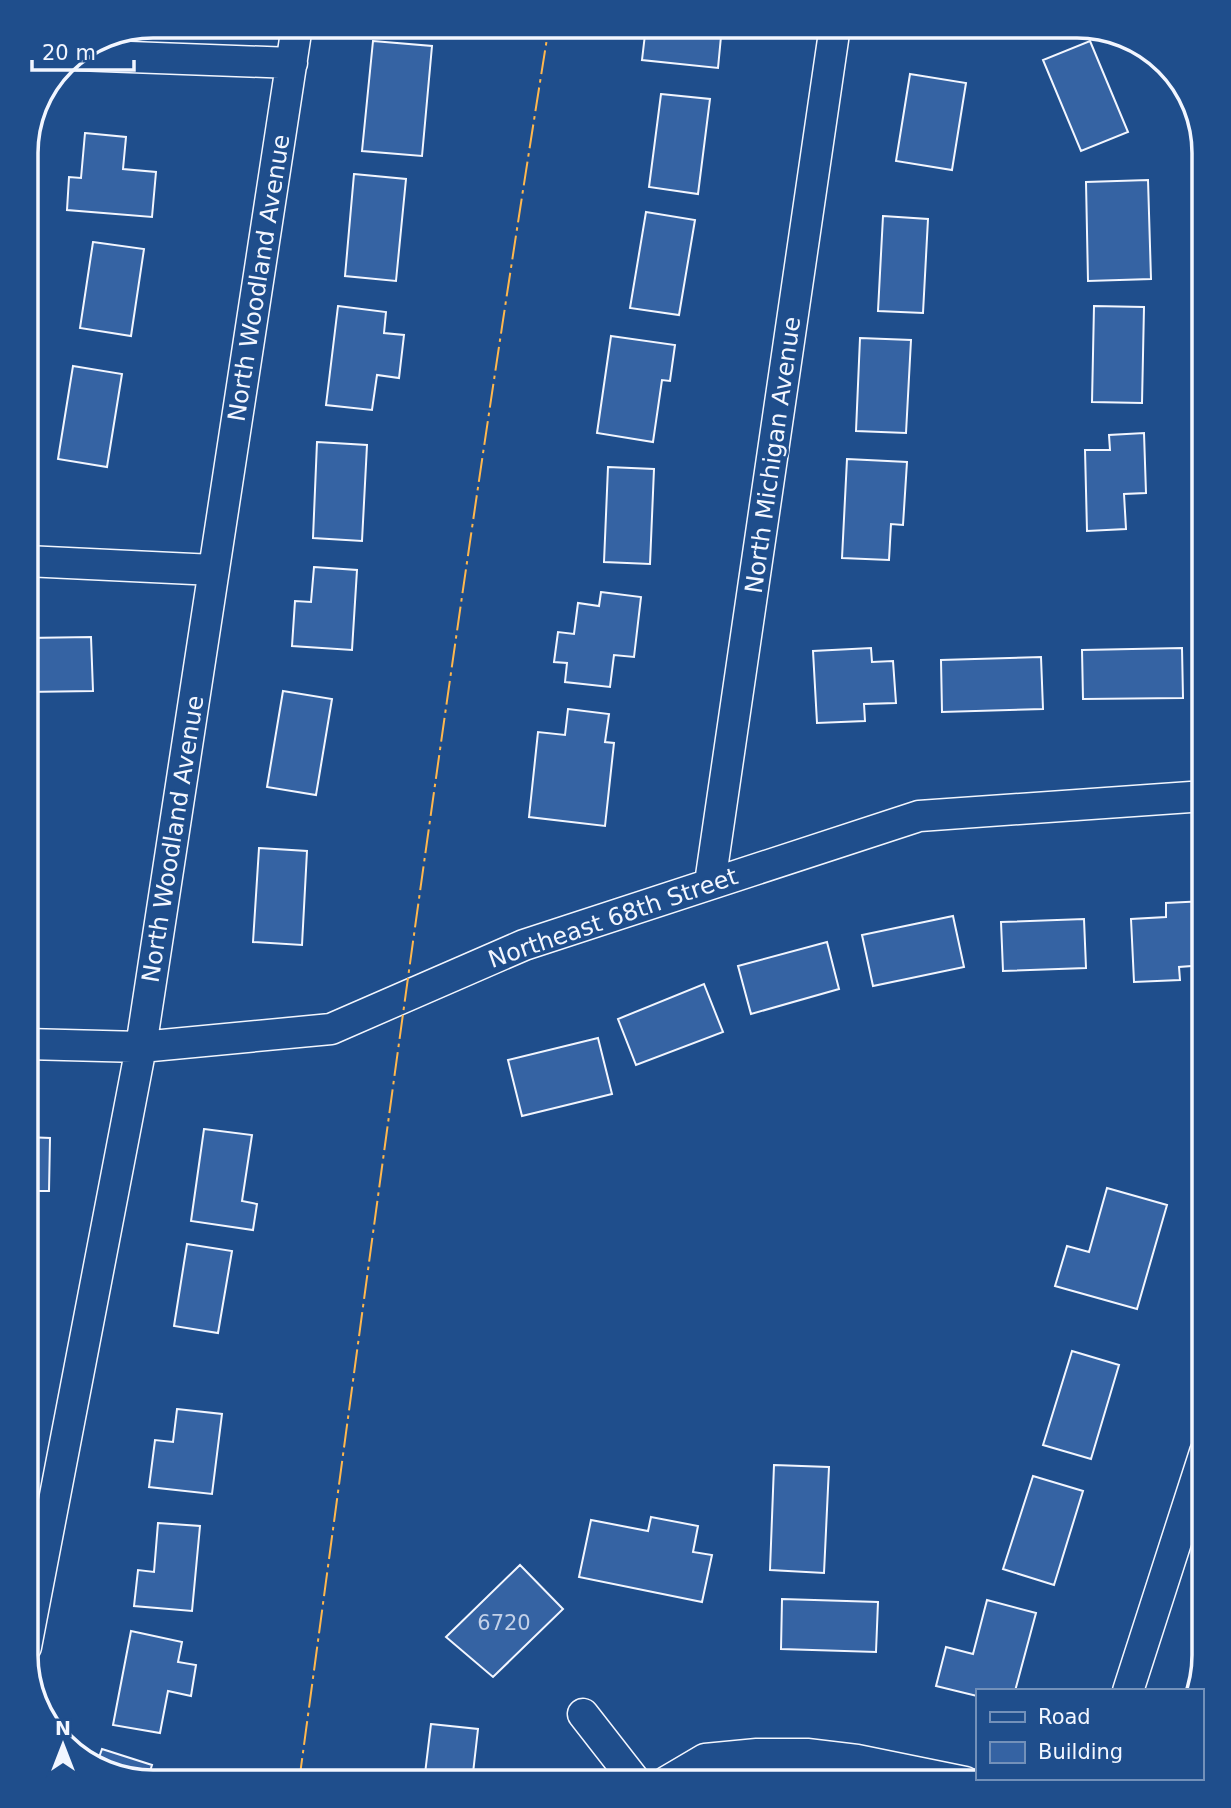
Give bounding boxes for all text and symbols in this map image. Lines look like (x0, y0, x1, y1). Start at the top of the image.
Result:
scale bar (32, 28, 133, 72)
text: 20 m (42, 41, 96, 65)
street label: North Woodland Avenue (222, 132, 296, 424)
street label: North Michigan Avenue (740, 315, 806, 595)
street label: North Woodland Avenue (136, 693, 210, 985)
street label: Northeast 68th Street (485, 862, 741, 974)
house number: 6720 (477, 1611, 531, 1635)
legend (976, 1689, 1203, 1780)
text: Road (1038, 1705, 1091, 1729)
north arrow (28, 1710, 98, 1780)
text: N (55, 1717, 71, 1739)
text: Building (1038, 1740, 1123, 1764)

